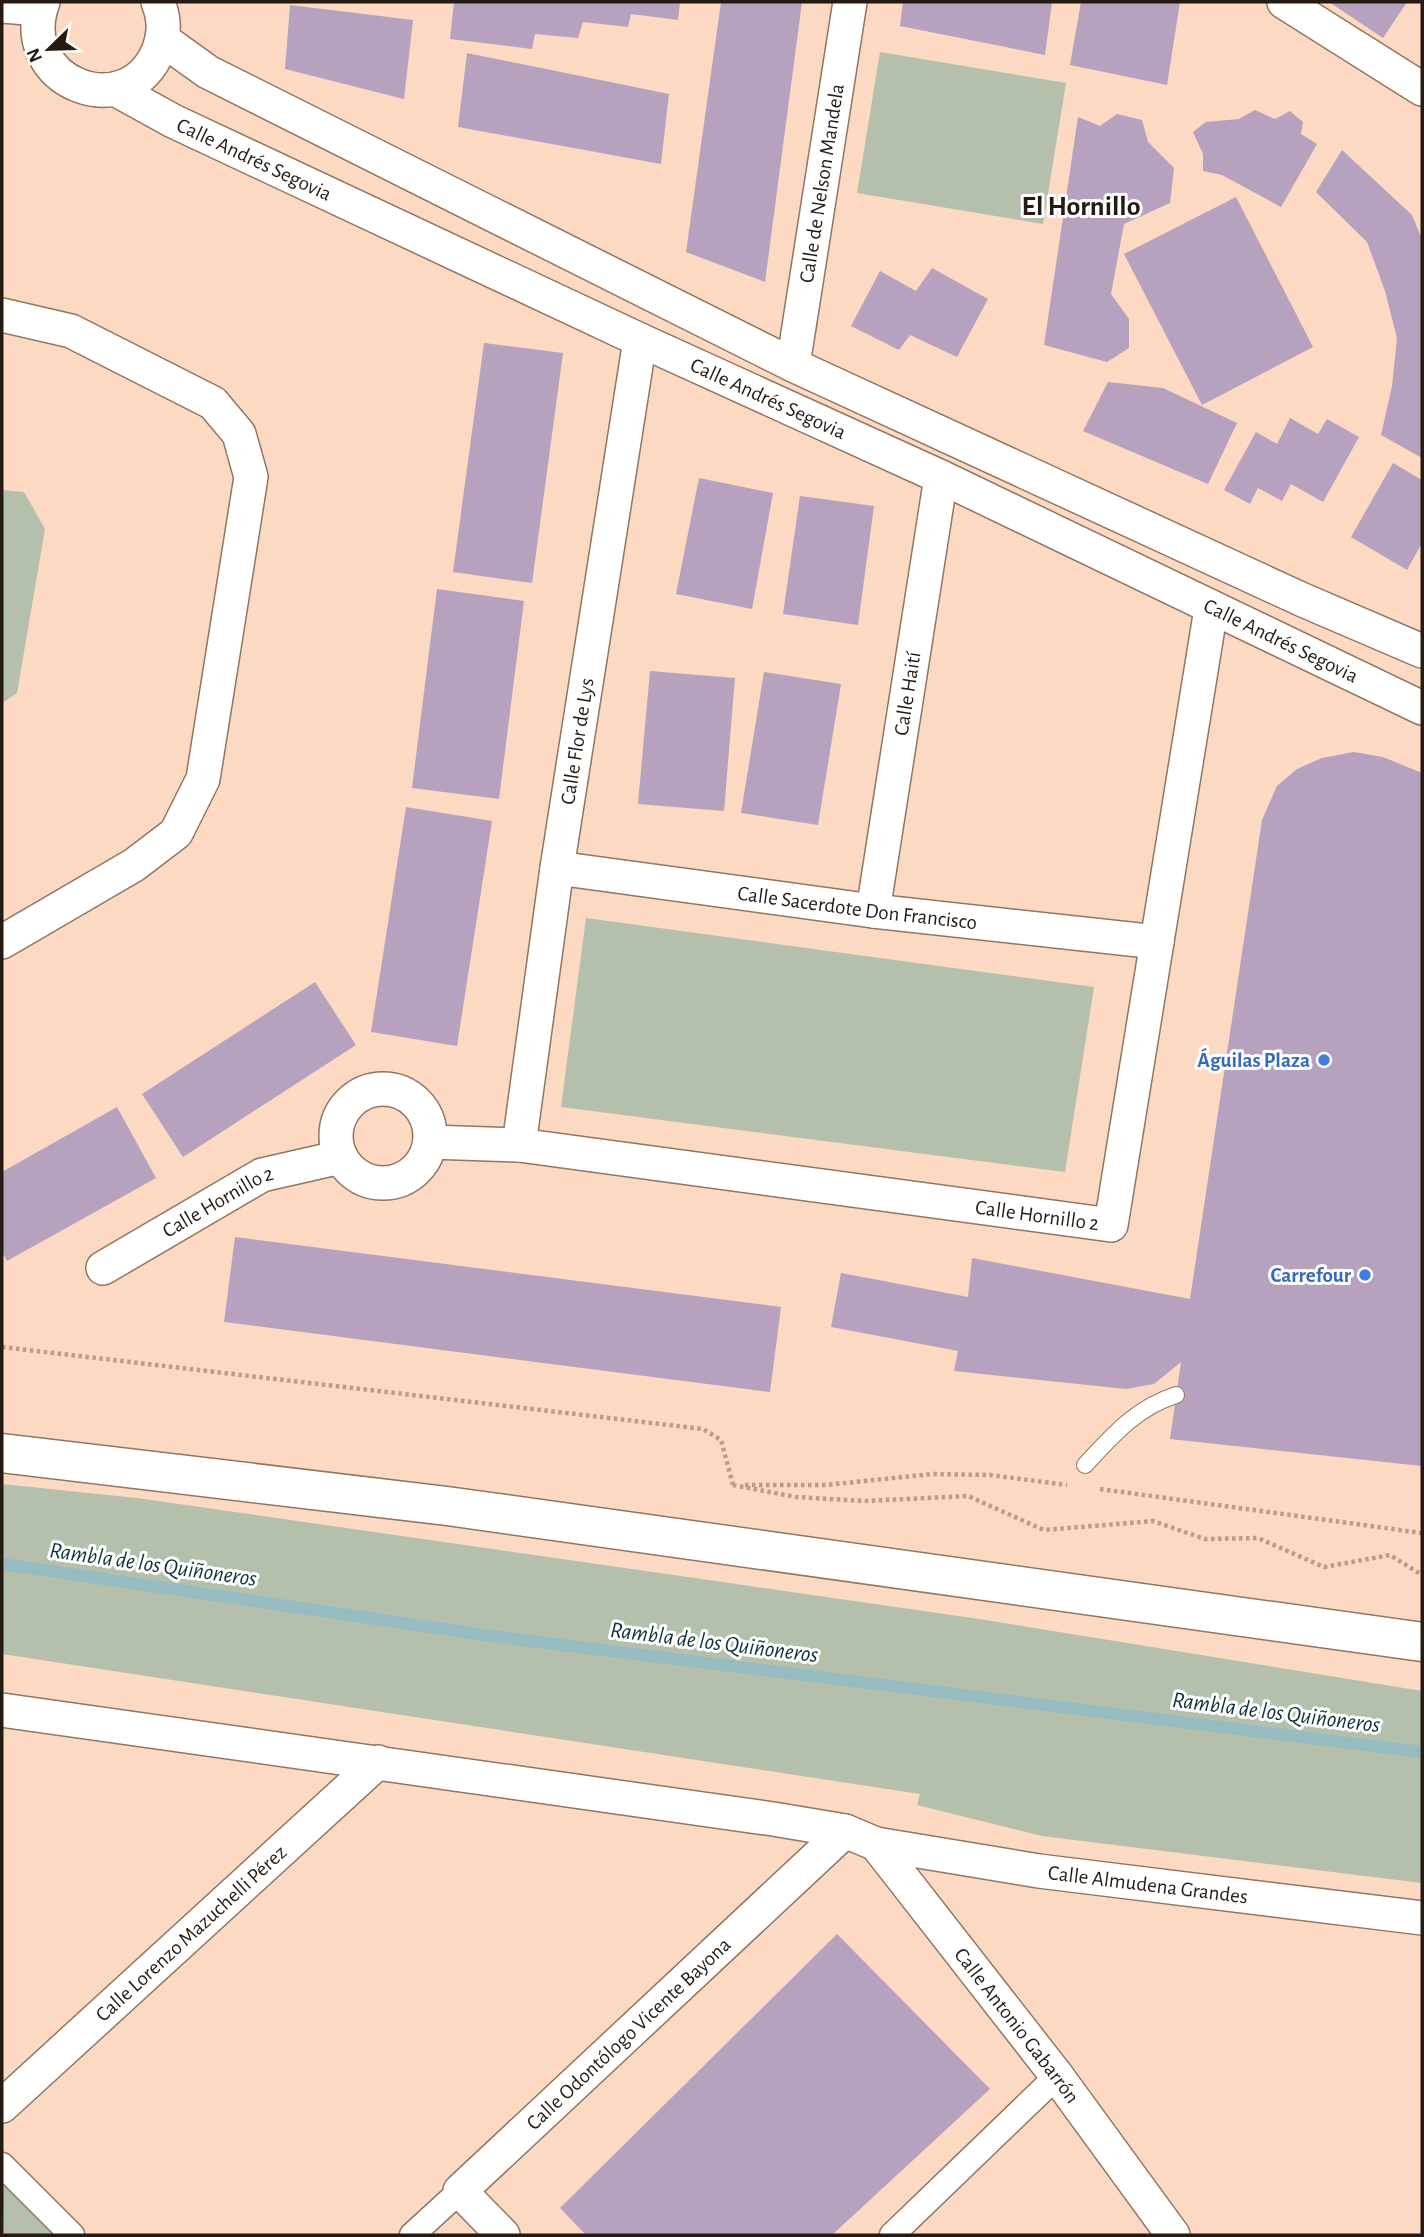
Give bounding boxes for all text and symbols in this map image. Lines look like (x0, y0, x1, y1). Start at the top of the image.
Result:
north arrow (14, 14, 84, 84)
text: N (23, 45, 46, 65)
street label: Calle de Nelson Mandela (796, 82, 848, 284)
street label: Calle Andrés Segovia (174, 114, 335, 205)
district label: El Hornillo (1021, 193, 1141, 221)
street label: Calle Andrés Segovia (687, 354, 850, 443)
street label: Calle Andrés Segovia (1201, 594, 1362, 686)
street label: Calle Haití (890, 649, 924, 737)
street label: Calle Flor de Lys (557, 676, 597, 806)
street label: Calle Sacerdote Don Francisco (736, 882, 978, 933)
place label: Águilas Plaza (1197, 1047, 1310, 1071)
marker: Águilas Plaza (1316, 1052, 1332, 1068)
street label: Calle Hornillo 2 (159, 1162, 275, 1241)
street label: Calle Hornillo 2 (974, 1196, 1100, 1234)
place label: Carrefour (1270, 1265, 1352, 1286)
marker: Carrefour (1357, 1267, 1373, 1283)
water label: Rambla de los Quiñoneros (48, 1539, 258, 1591)
water label: Rambla de los Quiñoneros (609, 1619, 819, 1667)
water label: Rambla de los Quiñoneros (1171, 1689, 1381, 1737)
street label: Calle Lorenzo Mazuchelli Pérez (92, 1841, 290, 2025)
street label: Calle Almudena Grandes (1047, 1862, 1249, 1907)
street label: Calle Odontólogo Vicente Bayona (522, 1933, 735, 2134)
street label: Calle Antonio Gabarrón (951, 1944, 1083, 2107)

